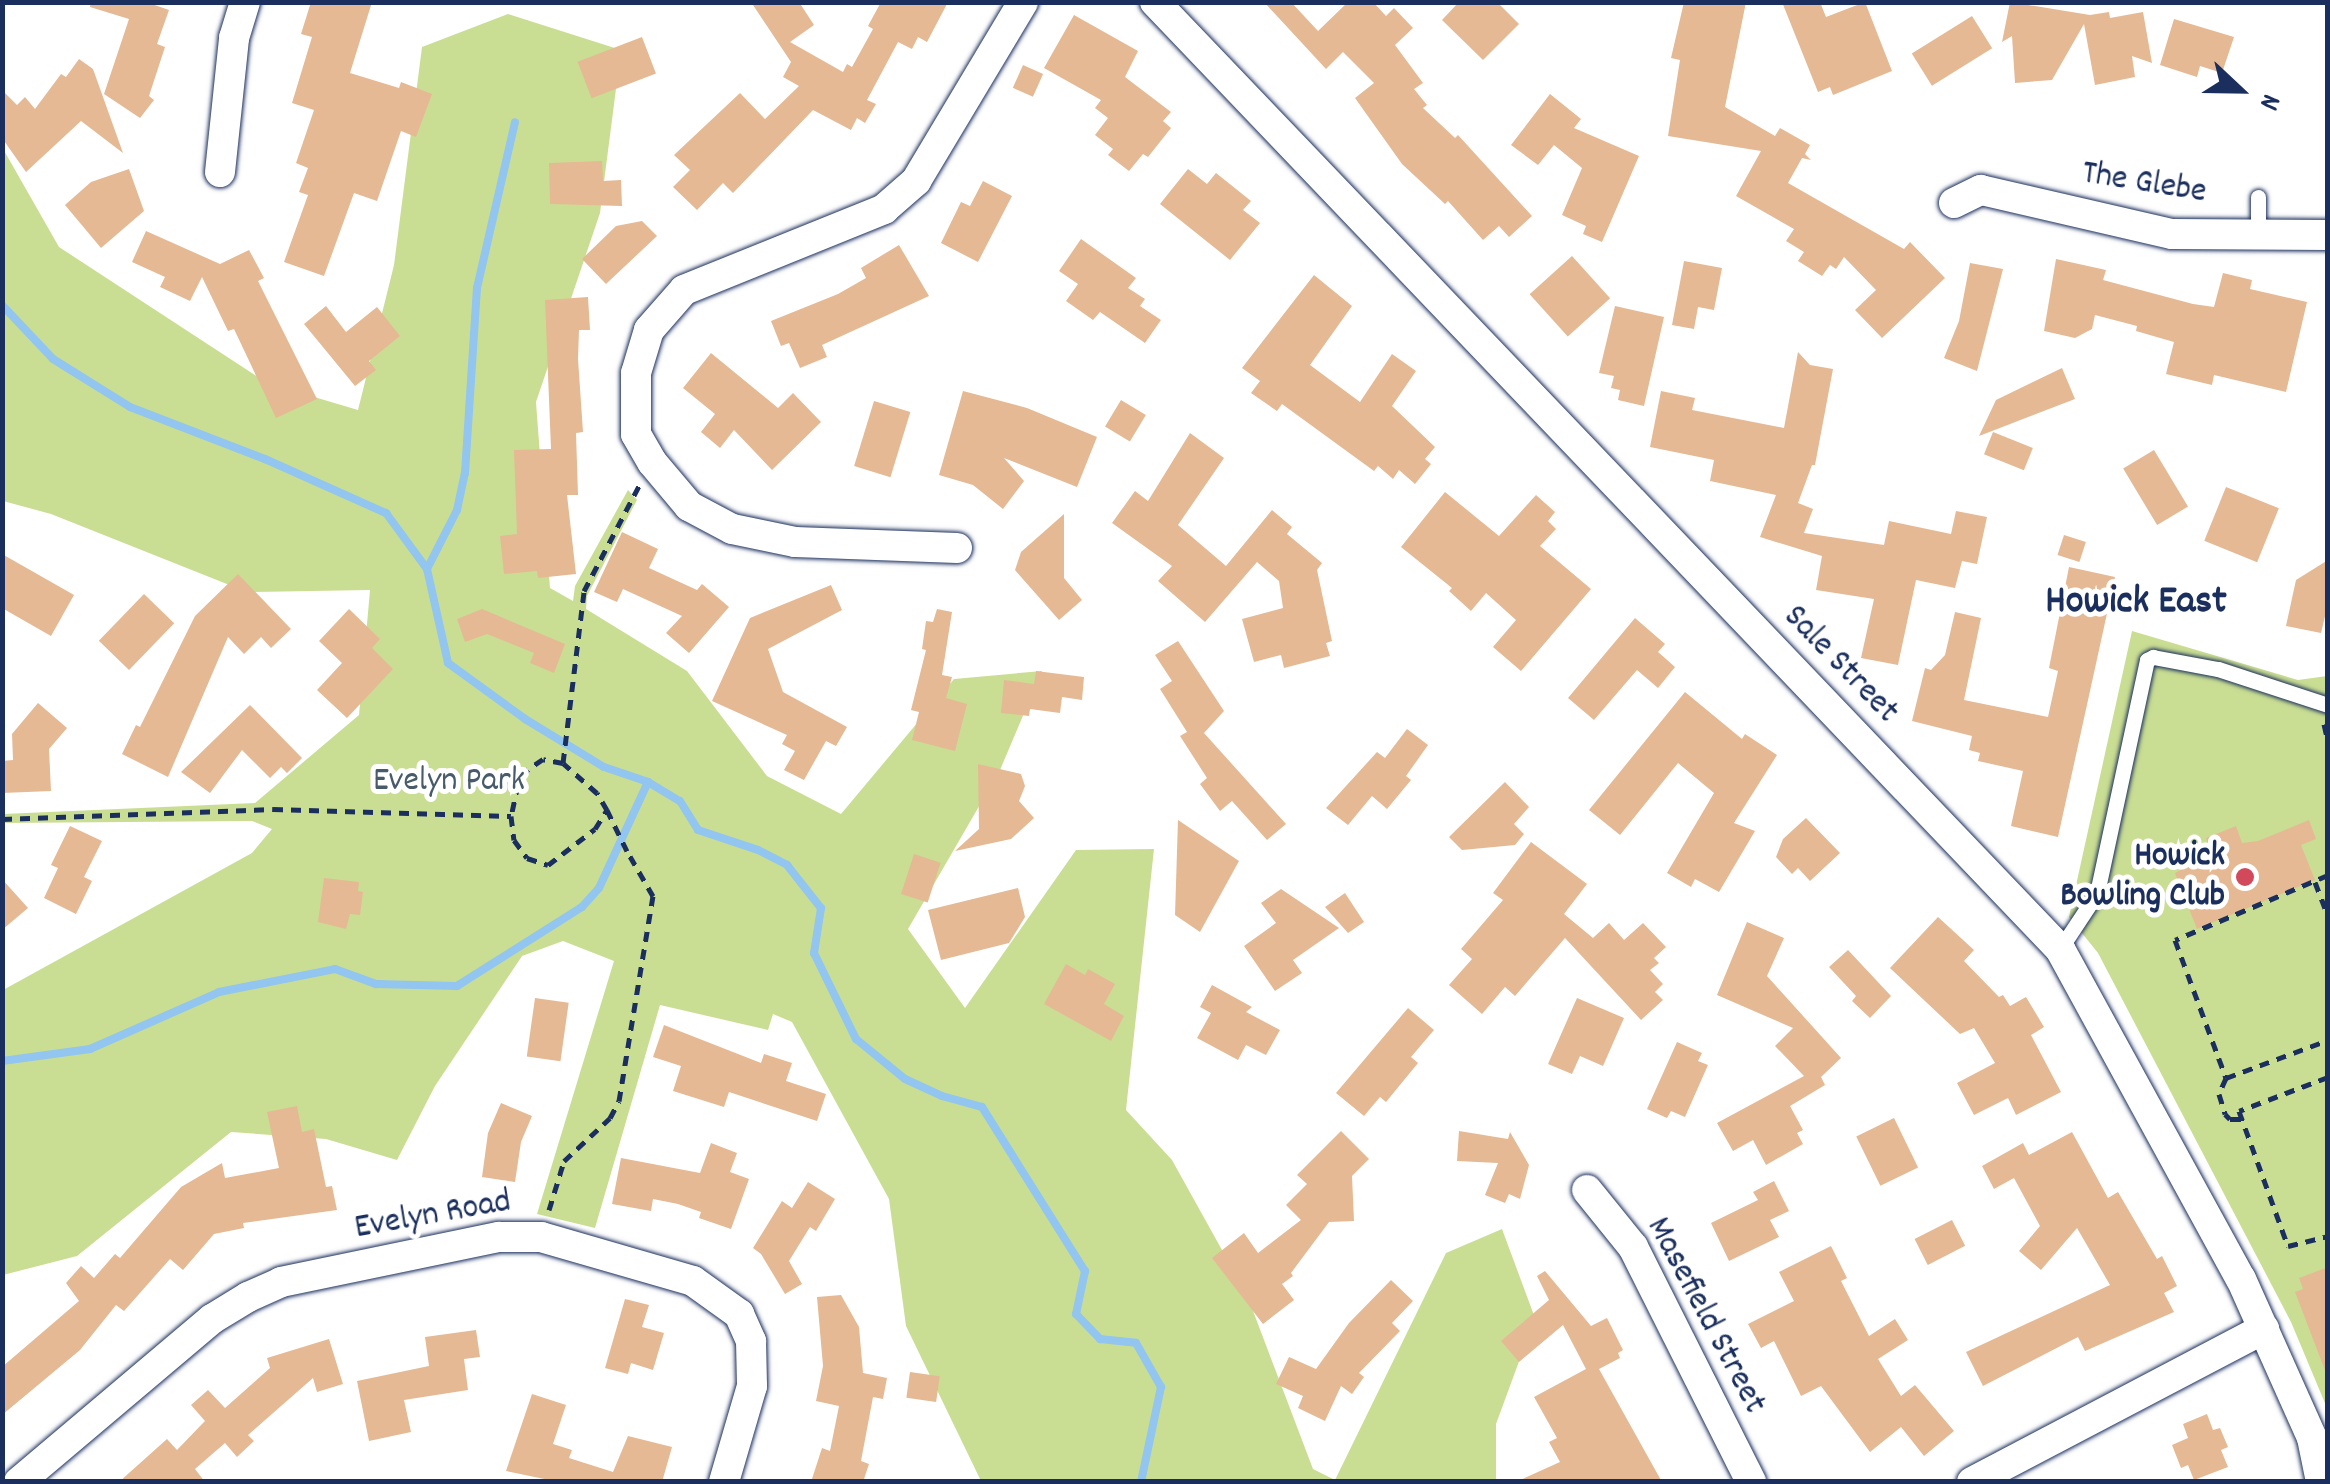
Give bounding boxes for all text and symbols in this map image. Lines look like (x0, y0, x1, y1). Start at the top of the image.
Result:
north arrow (2190, 40, 2290, 140)
text: N (2247, 87, 2289, 115)
street label: The Glebe (2079, 153, 2209, 215)
district label: Howick East (2045, 580, 2227, 628)
street label: Sale Street (1773, 597, 1907, 733)
park label: Evelyn Park (373, 761, 525, 803)
place label: Howick Bowling Club (2060, 836, 2225, 918)
marker: Howick Bowling Club (2234, 866, 2256, 888)
street label: Evelyn Road (352, 1182, 514, 1250)
street label: Masefield Street (1636, 1211, 1774, 1421)

